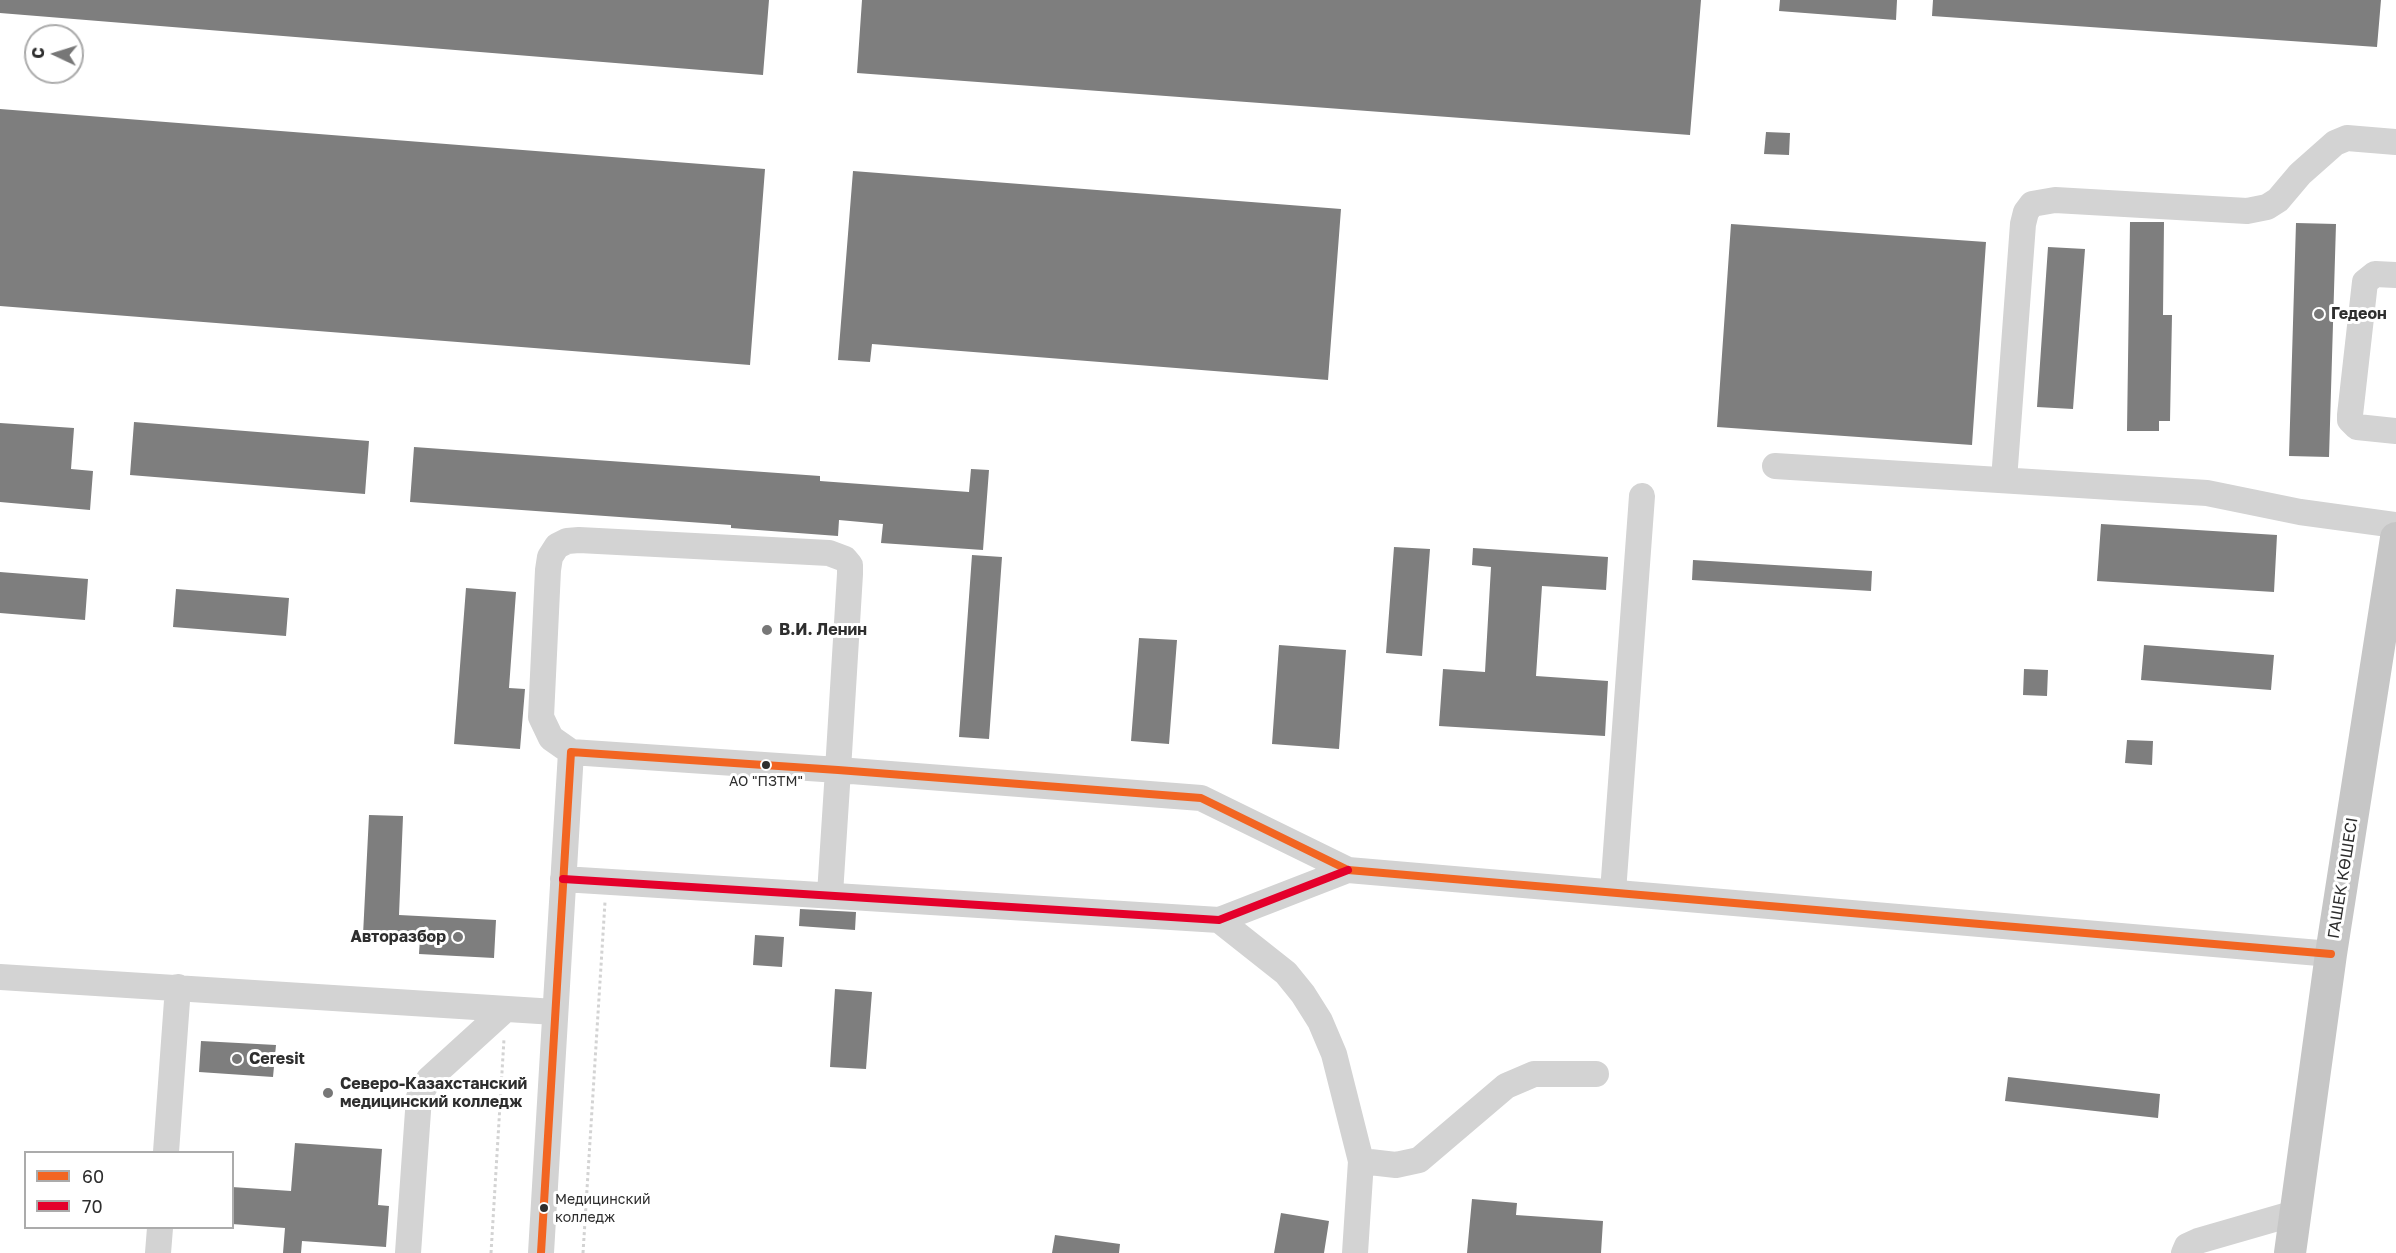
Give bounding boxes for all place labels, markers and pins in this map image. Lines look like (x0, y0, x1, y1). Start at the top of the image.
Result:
place label: Гедеон (2331, 304, 2387, 324)
marker: Гедеон (2312, 307, 2326, 321)
place label: В.И. Ленин (779, 620, 867, 640)
marker: В.И. Ленин (760, 623, 774, 637)
marker: АО "ПЗТМ" (760, 759, 772, 771)
place label: АО "ПЗТМ" (729, 774, 803, 790)
place label: Авторазбор (351, 927, 446, 947)
marker: Авторазбор (451, 930, 465, 944)
place label: Ceresit (249, 1049, 305, 1069)
marker: Ceresit (230, 1052, 244, 1066)
place label: Северо-Казахстанский медицинский колледж (340, 1074, 527, 1112)
marker: Северо-Казахстанский медицинский колледж (321, 1086, 335, 1100)
place label: Медицинский колледж (555, 1192, 651, 1224)
marker: Медицинский колледж (538, 1202, 550, 1214)

